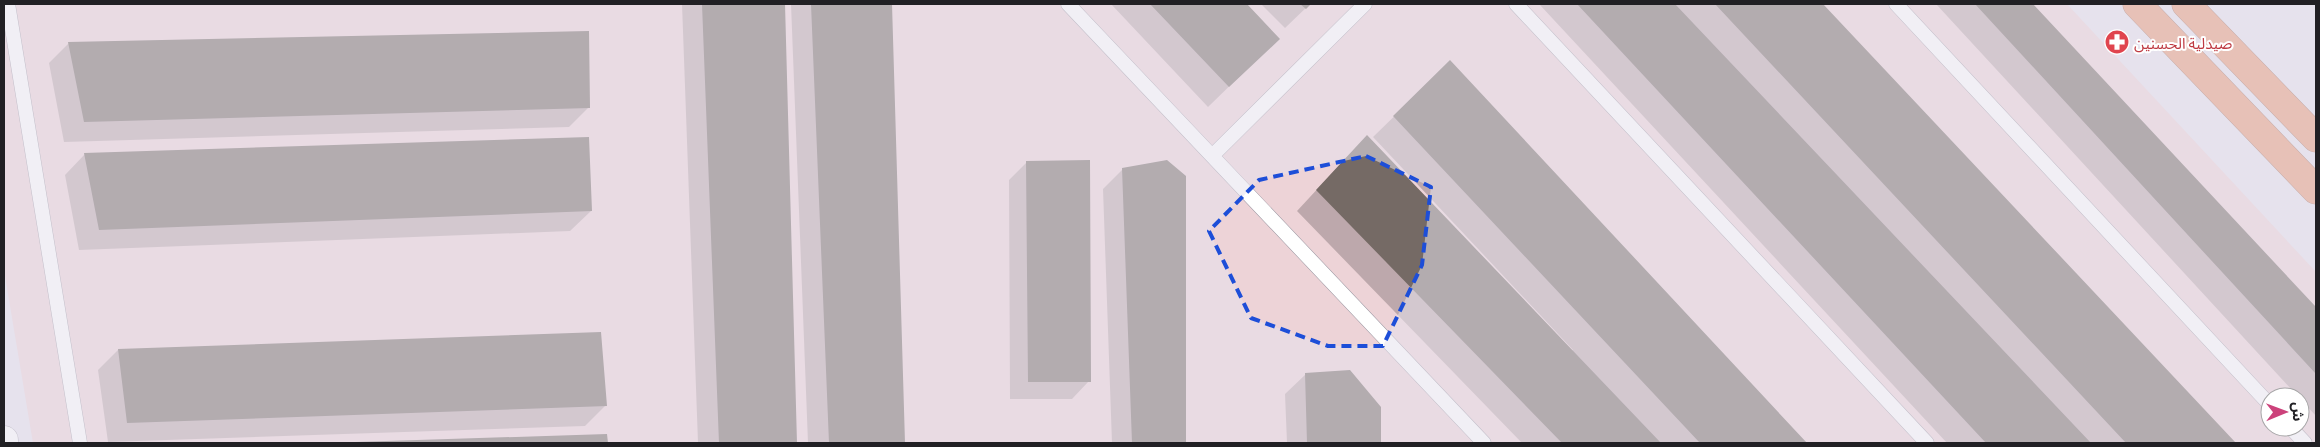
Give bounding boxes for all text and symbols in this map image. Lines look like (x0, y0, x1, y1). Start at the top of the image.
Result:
pharmacy icon: صيدلية الحسنين (2104, 29, 2130, 55)
place label: صيدلية الحسنين (2134, 31, 2232, 54)
north arrow (2260, 387, 2310, 437)
text: ش (2289, 402, 2309, 422)

